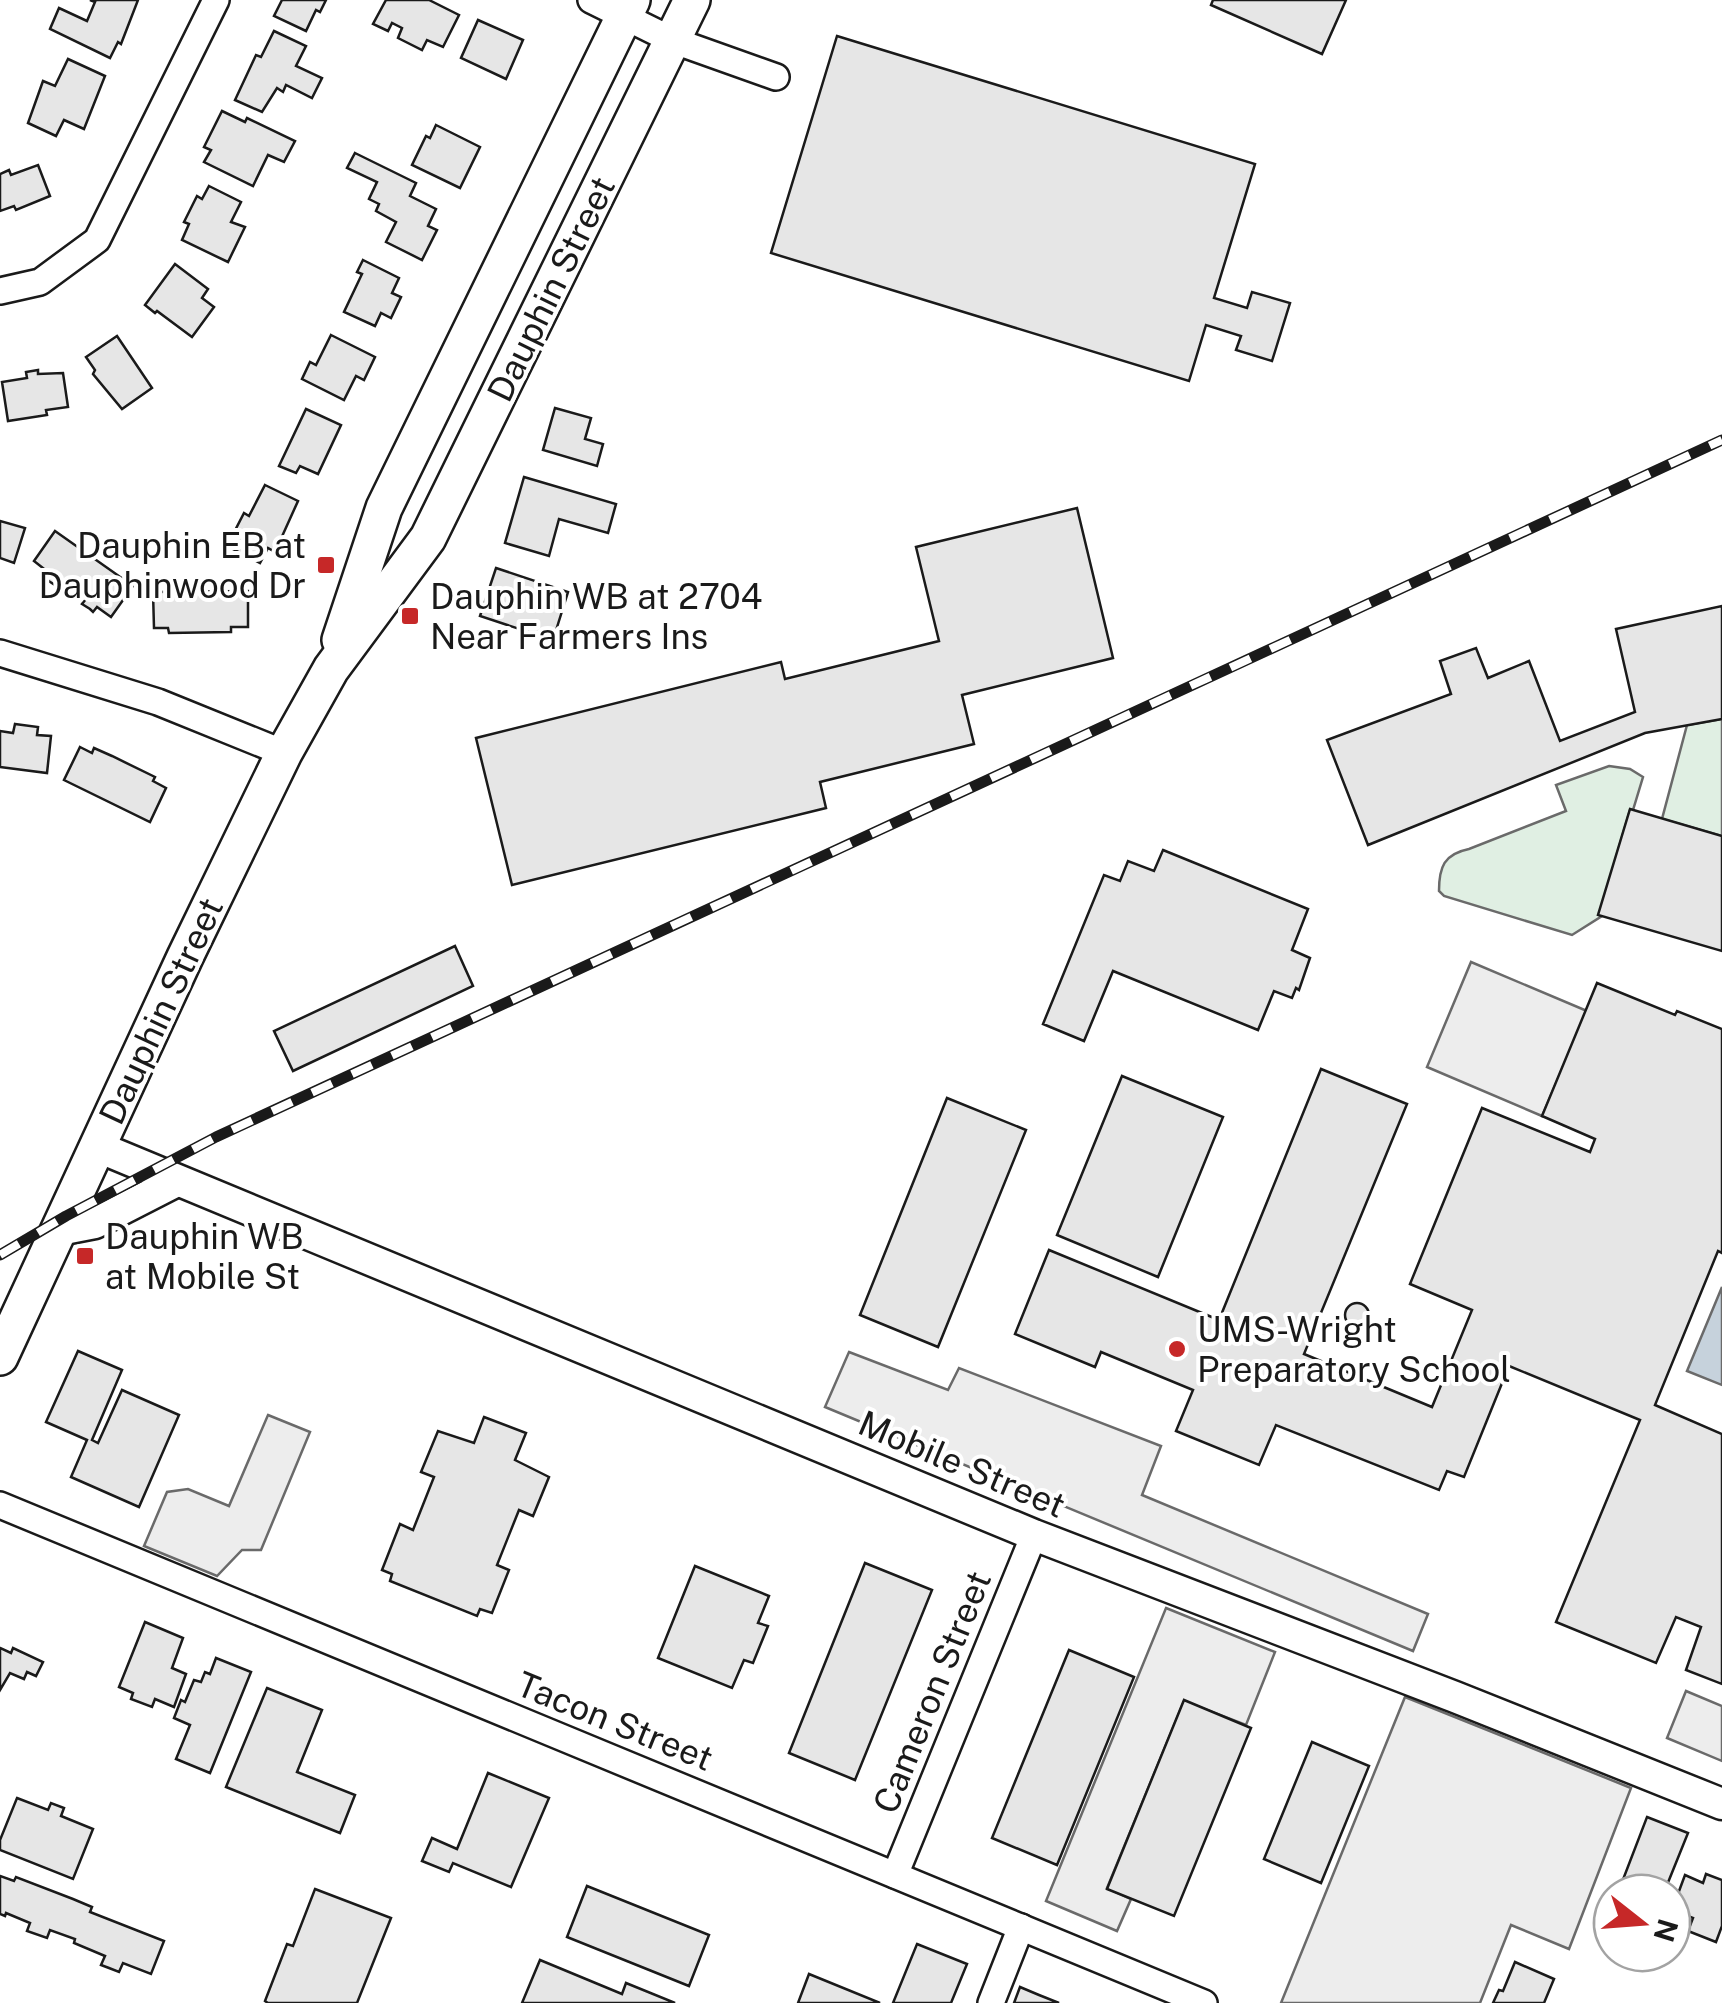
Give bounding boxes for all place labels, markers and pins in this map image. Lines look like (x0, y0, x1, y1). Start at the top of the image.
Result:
place label: Dauphin EB at Dauphinwood Dr (38, 525, 306, 606)
marker: Dauphin EB at Dauphinwood Dr (315, 554, 337, 576)
place label: Dauphin WB at 2704 Near Farmers Ins (430, 576, 763, 657)
marker: Dauphin WB at 2704 Near Farmers Ins (399, 605, 421, 627)
place label: Dauphin WB at Mobile St (105, 1216, 304, 1297)
marker: Dauphin WB at Mobile St (74, 1245, 96, 1267)
place label: UMS-Wright Preparatory School (1197, 1309, 1511, 1390)
marker: UMS-Wright Preparatory School (1166, 1338, 1188, 1360)

